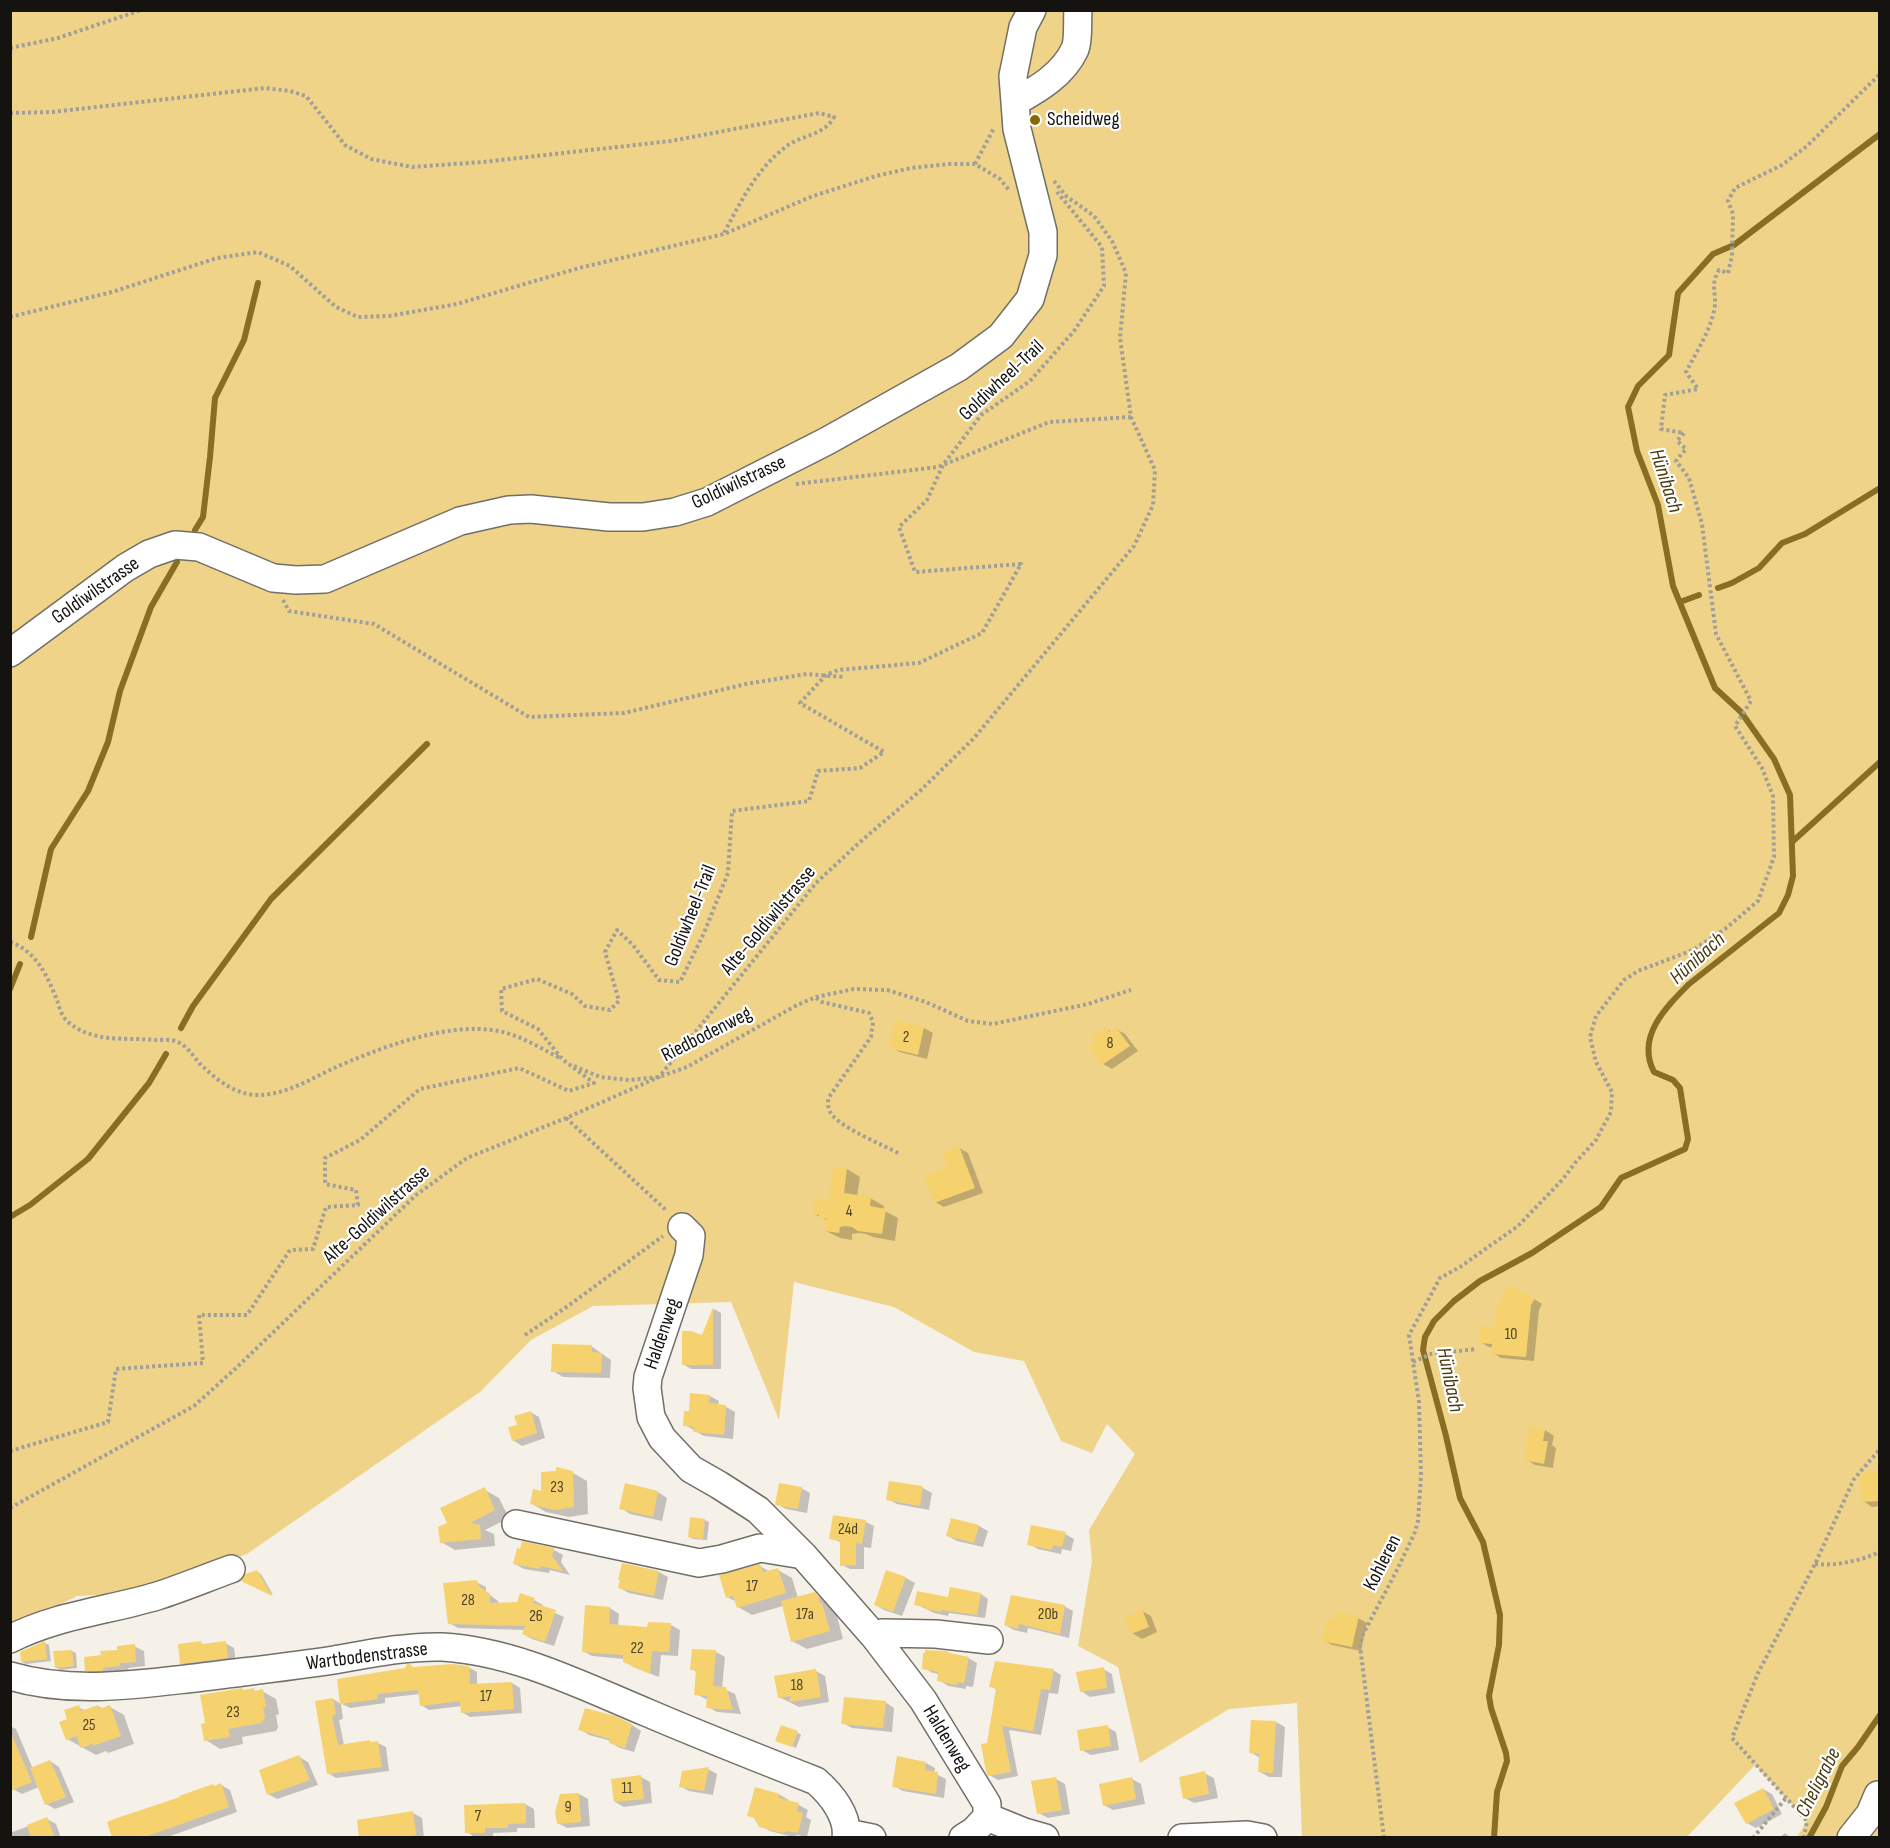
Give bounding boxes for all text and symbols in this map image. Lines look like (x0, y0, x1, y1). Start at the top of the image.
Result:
place label: Scheidweg (1047, 108, 1119, 132)
marker: Scheidweg (1028, 113, 1042, 127)
street label: Goldiwheel-Trail (955, 336, 1049, 426)
water label: Hünibach (1643, 446, 1687, 516)
street label: Goldiwilstrasse (688, 451, 790, 515)
street label: Goldiwilstrasse (48, 552, 144, 630)
street label: Alte-Goldiwilstrasse (716, 861, 822, 981)
street label: Goldiwheel-Trail (660, 862, 722, 970)
water label: Hünibach (1665, 928, 1731, 990)
street label: Riedbodenweg (658, 1002, 756, 1068)
house number: 2 (903, 1028, 909, 1048)
house number: 8 (1106, 1034, 1114, 1054)
street label: Alte-Goldiwilstrasse (319, 1161, 435, 1269)
house number: 4 (846, 1202, 852, 1222)
street label: Haldenweg (640, 1295, 686, 1373)
house number: 10 (1505, 1325, 1517, 1345)
water label: Hünibach (1430, 1345, 1468, 1415)
house number: 23 (550, 1478, 564, 1498)
house number: 24d (838, 1520, 858, 1540)
street label: Kohleren (1359, 1531, 1407, 1595)
house number: 17 (746, 1577, 758, 1597)
house number: 28 (461, 1591, 475, 1611)
house number: 17a (796, 1605, 814, 1625)
house number: 20b (1038, 1605, 1058, 1625)
house number: 26 (529, 1607, 543, 1627)
street label: Wartbodenstrasse (305, 1638, 429, 1676)
house number: 22 (630, 1639, 644, 1659)
house number: 18 (791, 1676, 803, 1696)
house number: 17 (480, 1687, 492, 1707)
street label: Haldenweg (917, 1701, 975, 1777)
house number: 23 (226, 1703, 240, 1723)
house number: 25 (82, 1716, 96, 1736)
water label: Cheligrabe (1791, 1744, 1847, 1822)
house number: 11 (621, 1779, 633, 1799)
house number: 9 (564, 1798, 572, 1818)
house number: 7 (475, 1807, 481, 1827)

